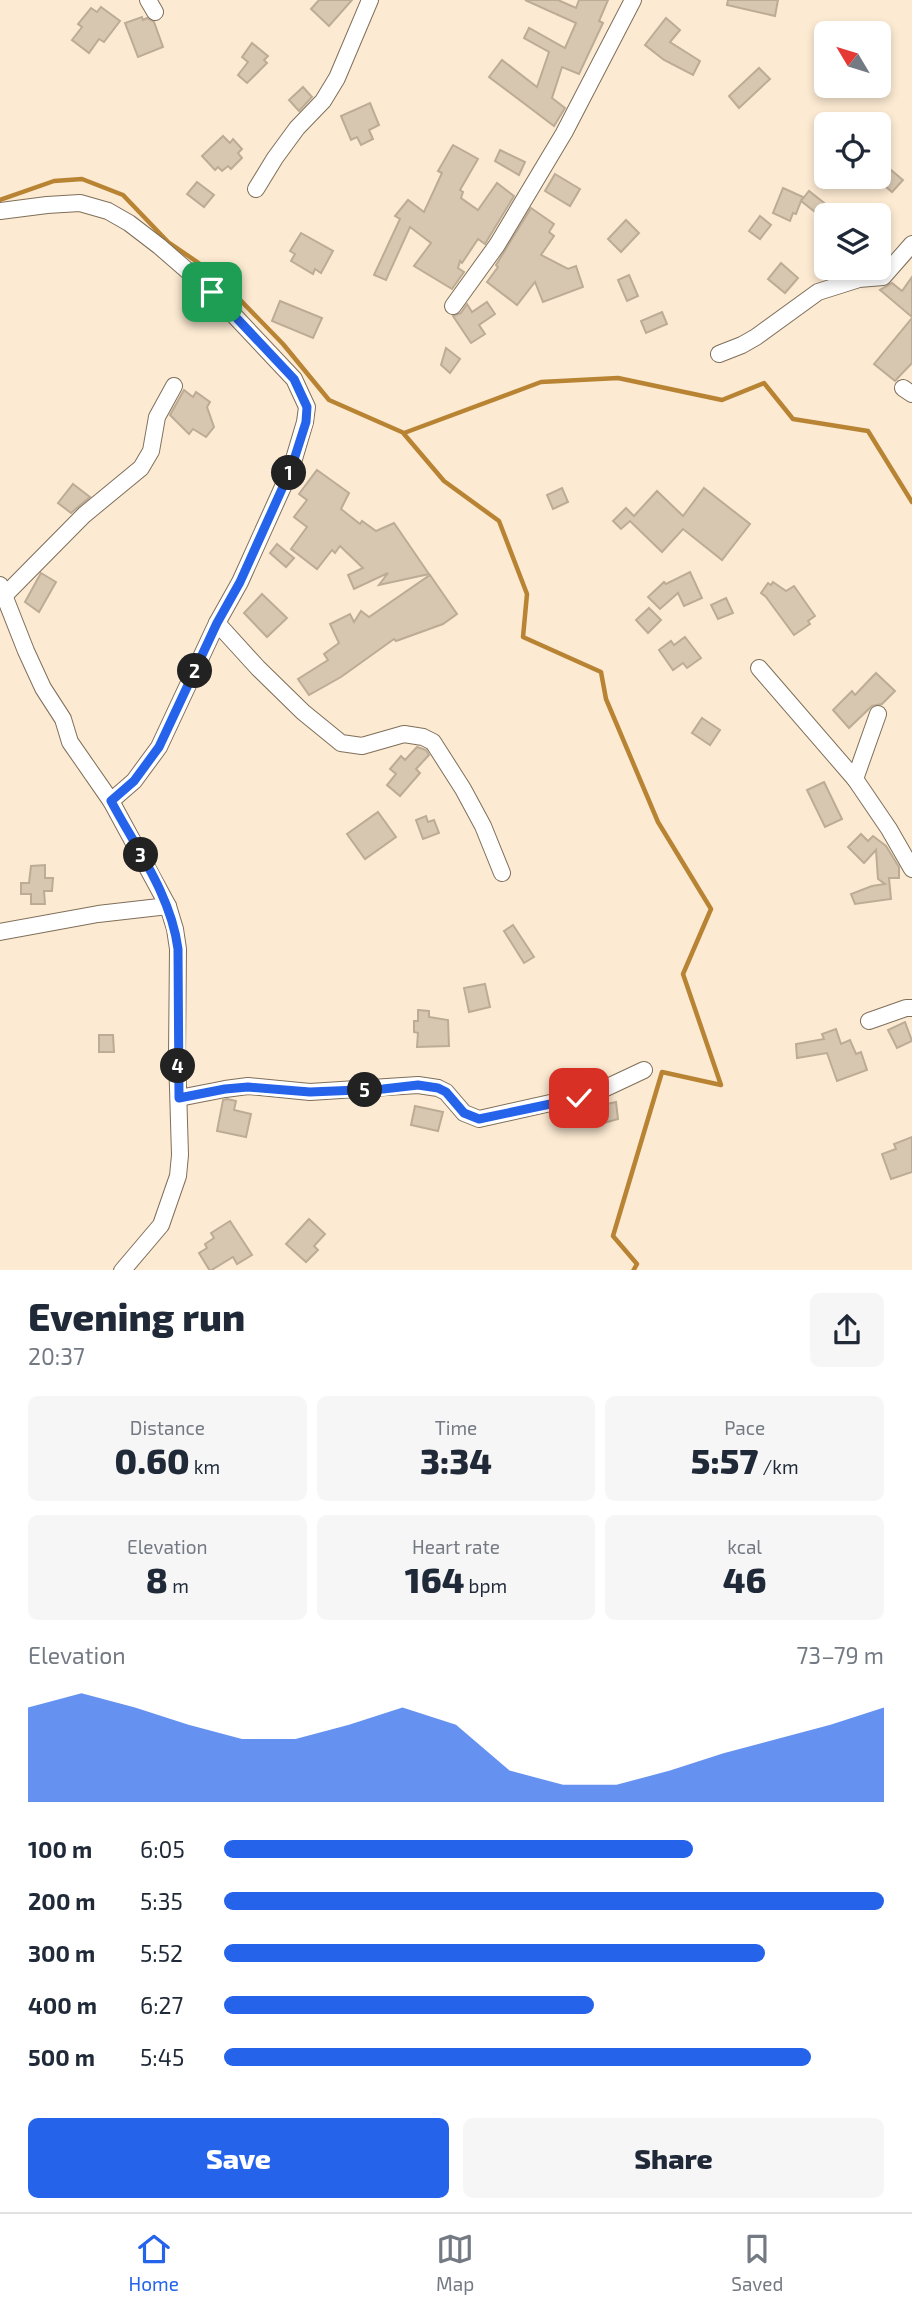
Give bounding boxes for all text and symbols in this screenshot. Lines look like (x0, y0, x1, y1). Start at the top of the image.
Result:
north arrow (814, 21, 891, 98)
map controls (814, 21, 891, 280)
button: locate (814, 112, 891, 189)
button: layers (814, 203, 891, 280)
pin (182, 262, 242, 322)
icon: arrive (193, 273, 231, 311)
pin: 1 (272, 456, 306, 490)
text: 1 (284, 461, 293, 484)
pin: 2 (178, 654, 212, 688)
text: 2 (189, 659, 200, 682)
pin: 3 (124, 838, 158, 872)
text: 3 (135, 843, 146, 866)
pin: 4 (160, 1048, 196, 1084)
text: 4 (171, 1054, 184, 1077)
pin (549, 1068, 609, 1128)
pin: 5 (348, 1072, 382, 1108)
text: 5 (359, 1078, 370, 1101)
icon: check (560, 1079, 598, 1117)
text: Evening run (28, 1293, 245, 1339)
button: share (810, 1293, 884, 1367)
text: 20:37 (28, 1342, 85, 1370)
text: Distance (130, 1416, 205, 1439)
text: Time (435, 1416, 477, 1439)
text: Pace (724, 1416, 765, 1439)
text: 0.60 (115, 1439, 190, 1481)
text: 3:34 (420, 1439, 492, 1481)
text: 5:57 (691, 1439, 758, 1481)
text: km (190, 1455, 220, 1478)
text: /km (758, 1455, 799, 1478)
text: Elevation (127, 1535, 208, 1558)
text: Heart rate (412, 1535, 500, 1558)
text: kcal (727, 1535, 762, 1558)
text: 8 (146, 1558, 168, 1600)
text: 164 (405, 1558, 464, 1600)
text: 46 (723, 1558, 767, 1600)
text: m (168, 1574, 189, 1597)
text: bpm (464, 1574, 507, 1597)
text: Elevation (28, 1641, 126, 1669)
text: 73–79 m (797, 1641, 884, 1669)
text: 100 m (28, 1835, 92, 1863)
text: 6:05 (140, 1835, 185, 1863)
text: 200 m (28, 1887, 96, 1915)
text: 5:35 (140, 1887, 183, 1915)
text: 300 m (28, 1939, 95, 1967)
text: 5:52 (140, 1939, 183, 1967)
text: 400 m (28, 1991, 97, 2019)
text: 6:27 (140, 1991, 183, 2019)
text: 500 m (28, 2043, 95, 2071)
text: 5:45 (140, 2043, 184, 2071)
button: Save (28, 2118, 449, 2198)
button: Share (463, 2118, 884, 2198)
tab: Home (129, 2230, 179, 2295)
tab: Map (436, 2230, 474, 2295)
tab: Saved (731, 2230, 783, 2295)

